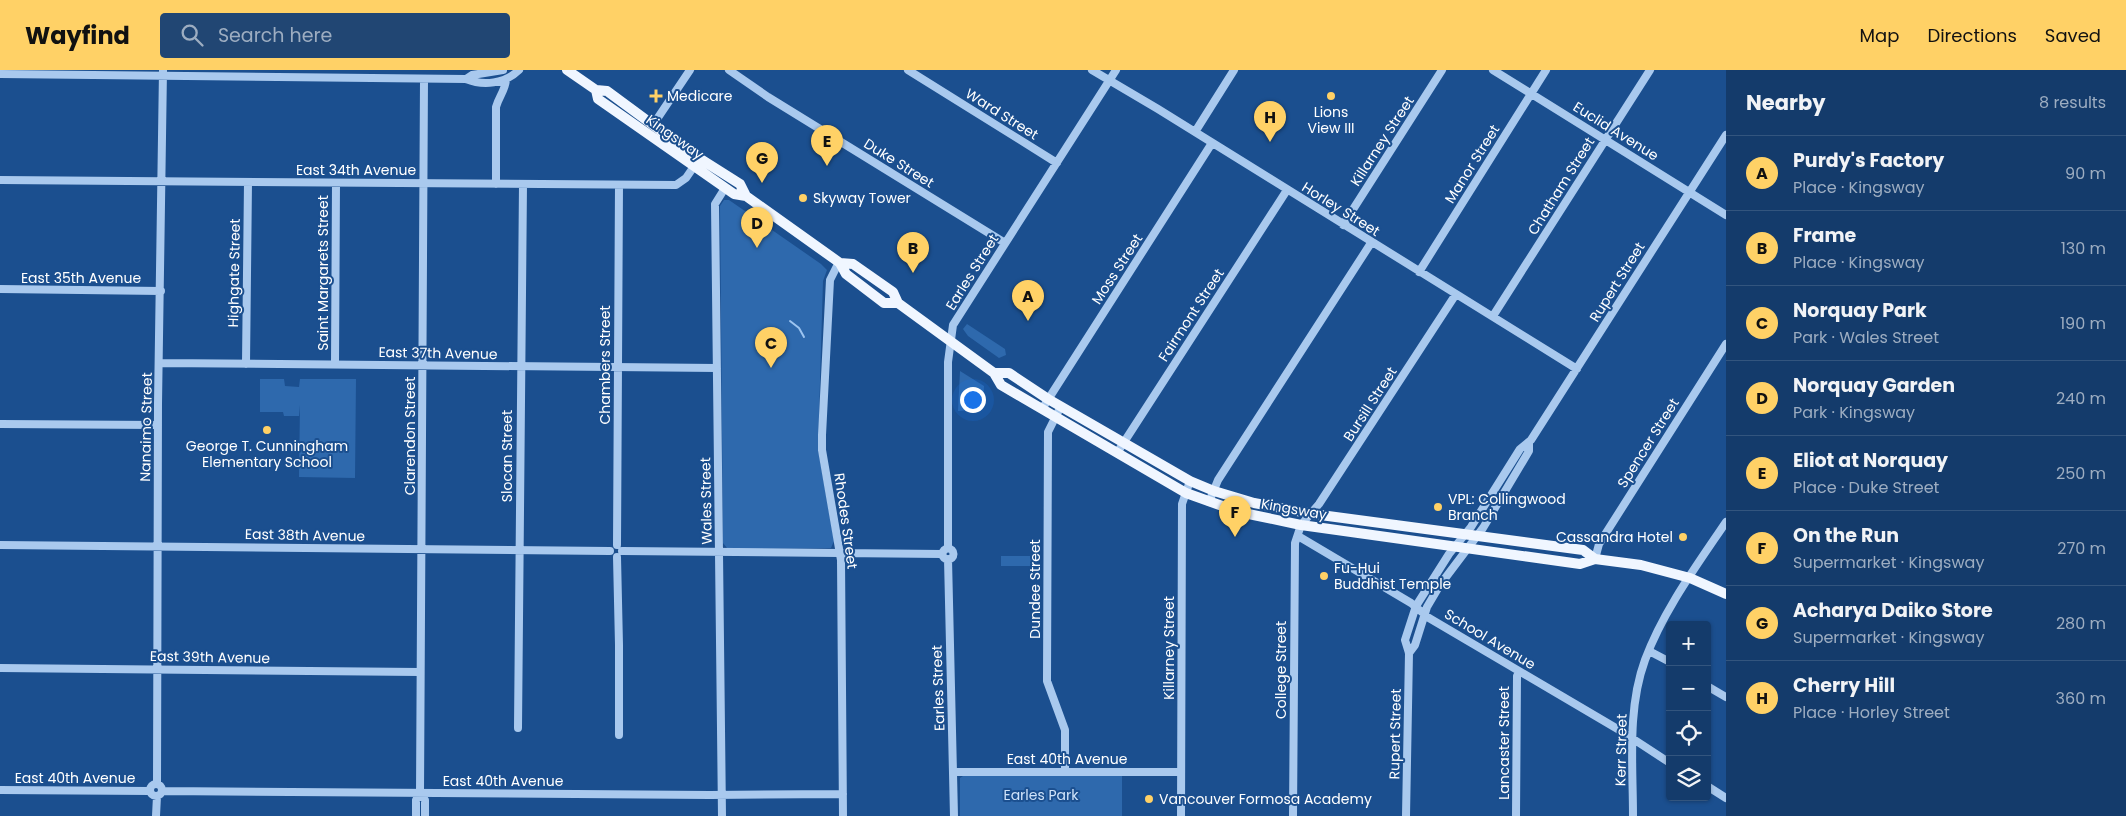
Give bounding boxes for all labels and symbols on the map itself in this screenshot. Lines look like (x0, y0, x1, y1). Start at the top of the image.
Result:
street label: Ward Street (962, 84, 1042, 144)
place label: Medicare (667, 86, 733, 106)
marker: Medicare (649, 89, 663, 103)
marker: Lions View III (1325, 90, 1337, 102)
street label: Killarney Street (1345, 92, 1419, 190)
street label: Euclid Avenue (1569, 97, 1663, 165)
pin: H (1254, 101, 1286, 142)
place label: Lions View III (1307, 102, 1355, 138)
street label: Kingsway (642, 110, 708, 164)
street label: Manor Street (1440, 121, 1504, 207)
pin: E (811, 125, 843, 166)
street label: Duke Street (860, 133, 938, 193)
street label: Chatham Street (1523, 133, 1599, 239)
pin: G (746, 142, 778, 183)
street label: East 34th Avenue (296, 160, 416, 180)
street label: Horley Street (1298, 177, 1384, 241)
place label: Skyway Tower (813, 188, 911, 208)
marker: Skyway Tower (797, 192, 809, 204)
street label: Saint Margarets Street (313, 195, 333, 351)
pin: D (741, 207, 773, 248)
street label: Highgate Street (223, 218, 245, 328)
street label: Earles Street (941, 230, 1003, 314)
street label: Moss Street (1087, 230, 1147, 308)
pin: B (897, 232, 929, 273)
street label: Rupert Street (1584, 238, 1650, 326)
street label: Fairmont Street (1153, 265, 1229, 365)
street label: East 35th Avenue (21, 268, 141, 288)
pin: A (1012, 280, 1044, 321)
street label: Chambers Street (595, 305, 615, 425)
pin: C (755, 327, 787, 368)
street label: East 37th Avenue (378, 342, 498, 364)
street label: Bursill Street (1338, 363, 1402, 445)
street label: Nanaimo Street (135, 372, 157, 482)
street label: Clarendon Street (400, 377, 420, 495)
your location (960, 387, 986, 413)
street label: Spencer Street (1612, 394, 1684, 492)
street label: Slocan Street (497, 410, 517, 502)
marker: George T. Cunningham Elementary School (261, 424, 273, 436)
place label: George T. Cunningham Elementary School (186, 436, 348, 472)
street label: Wales Street (695, 457, 717, 545)
street label: Rhodes Street (829, 472, 863, 570)
place label: VPL: Collingwood Branch (1448, 489, 1566, 525)
street label: Kingsway (1260, 493, 1329, 525)
pin: F (1219, 496, 1251, 537)
marker: VPL: Collingwood Branch (1432, 501, 1444, 513)
street label: East 38th Avenue (245, 524, 366, 546)
place label: Cassandra Hotel (1556, 527, 1673, 547)
marker: Cassandra Hotel (1677, 531, 1689, 543)
street label: Dundee Street (1025, 539, 1045, 639)
place label: Fu-Hui Buddhist Temple (1334, 558, 1452, 594)
marker: Fu-Hui Buddhist Temple (1318, 570, 1330, 582)
street label: Killarney Street (1159, 596, 1179, 700)
street label: School Avenue (1441, 604, 1540, 674)
street label: College Street (1271, 621, 1291, 719)
street label: Earles Street (927, 645, 949, 731)
street label: East 39th Avenue (150, 646, 271, 668)
street label: Lancaster Street (1494, 686, 1514, 800)
street label: Rupert Street (1384, 688, 1406, 780)
street label: Kerr Street (1610, 714, 1632, 786)
street label: East 40th Avenue (1007, 749, 1128, 769)
street label: East 40th Avenue (15, 768, 136, 788)
street label: East 40th Avenue (443, 771, 564, 791)
park label: Earles Park (1003, 785, 1079, 805)
place label: Vancouver Formosa Academy (1159, 789, 1372, 809)
marker: Vancouver Formosa Academy (1143, 793, 1155, 805)

